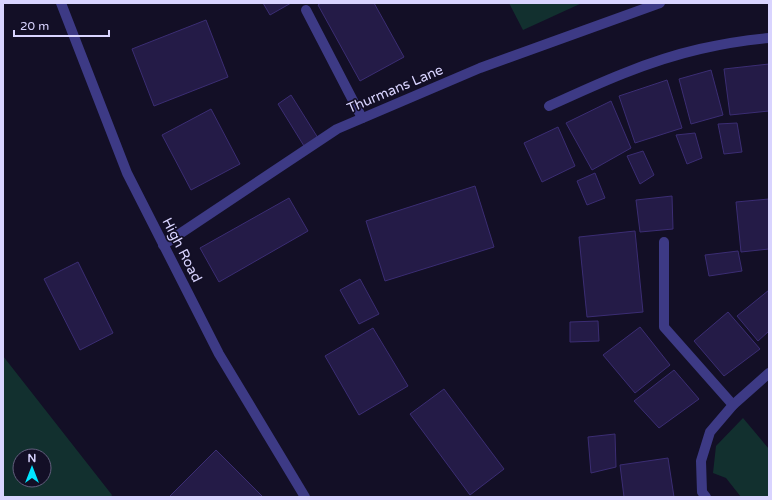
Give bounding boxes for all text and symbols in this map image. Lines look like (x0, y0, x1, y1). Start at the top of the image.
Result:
scale bar (14, 12, 109, 38)
text: 20 m (20, 19, 49, 33)
street label: Thurmans Lane (344, 61, 446, 117)
street label: High Road (159, 215, 205, 285)
north arrow (12, 448, 52, 488)
text: N (28, 452, 36, 465)

